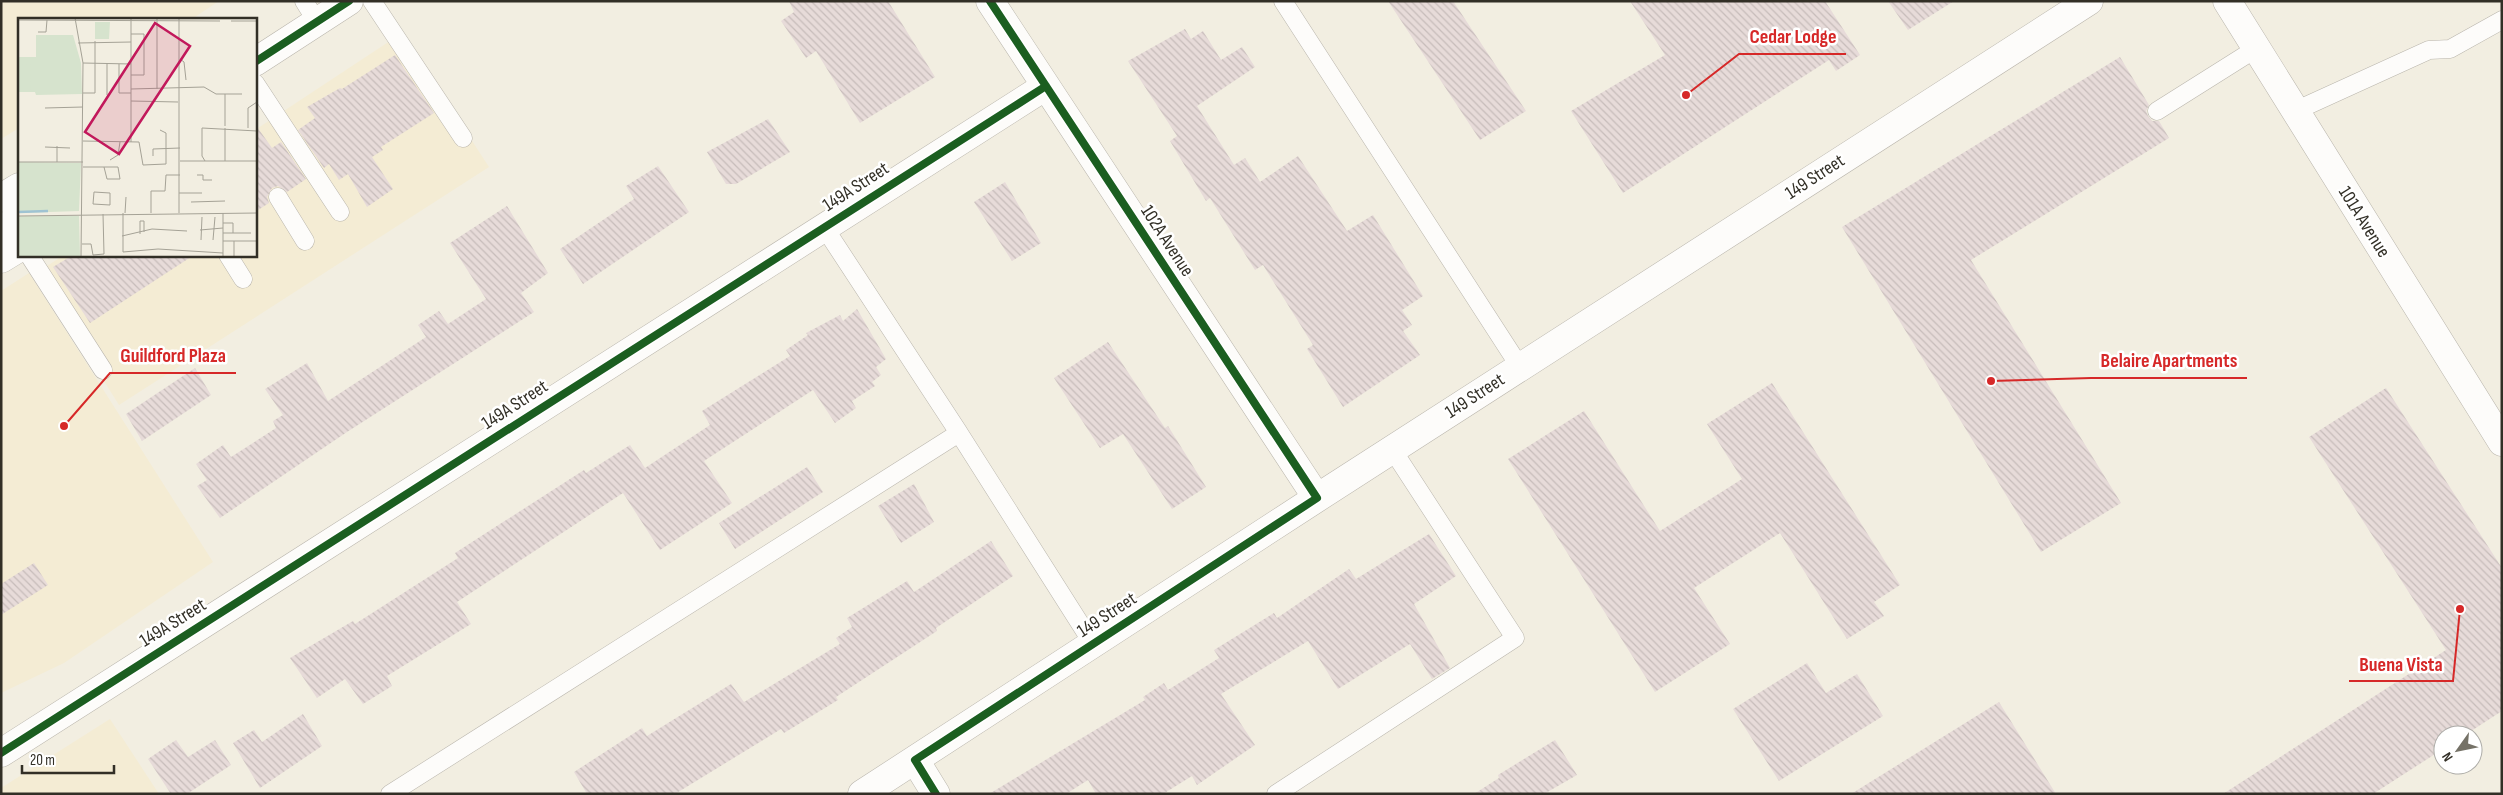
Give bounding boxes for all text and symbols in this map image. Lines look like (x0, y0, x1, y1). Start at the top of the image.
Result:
inset map (18, 18, 256, 256)
callout: Cedar Lodge (1739, 19, 1846, 54)
text: Cedar Lodge (1750, 25, 1836, 49)
street label: 149 Street (1781, 149, 1849, 205)
street label: 149A Street (819, 157, 894, 217)
street label: 101A Avenue (2333, 182, 2395, 262)
street label: 102A Avenue (1135, 201, 1199, 281)
callout: Guildford Plaza (110, 338, 236, 373)
callout: Belaire Apartments (2091, 343, 2247, 378)
text: Guildford Plaza (120, 344, 226, 368)
text: Belaire Apartments (2101, 349, 2238, 373)
street label: 149 Street (1441, 368, 1509, 424)
street label: 149A Street (478, 375, 553, 435)
street label: 149 Street (1073, 587, 1141, 643)
street label: 149A Street (135, 593, 211, 652)
callout: Buena Vista (2349, 646, 2453, 681)
text: Buena Vista (2359, 653, 2443, 677)
north arrow (2433, 725, 2483, 775)
scale bar (22, 742, 115, 774)
text: N (2438, 749, 2457, 765)
text: 20 m (30, 751, 55, 770)

